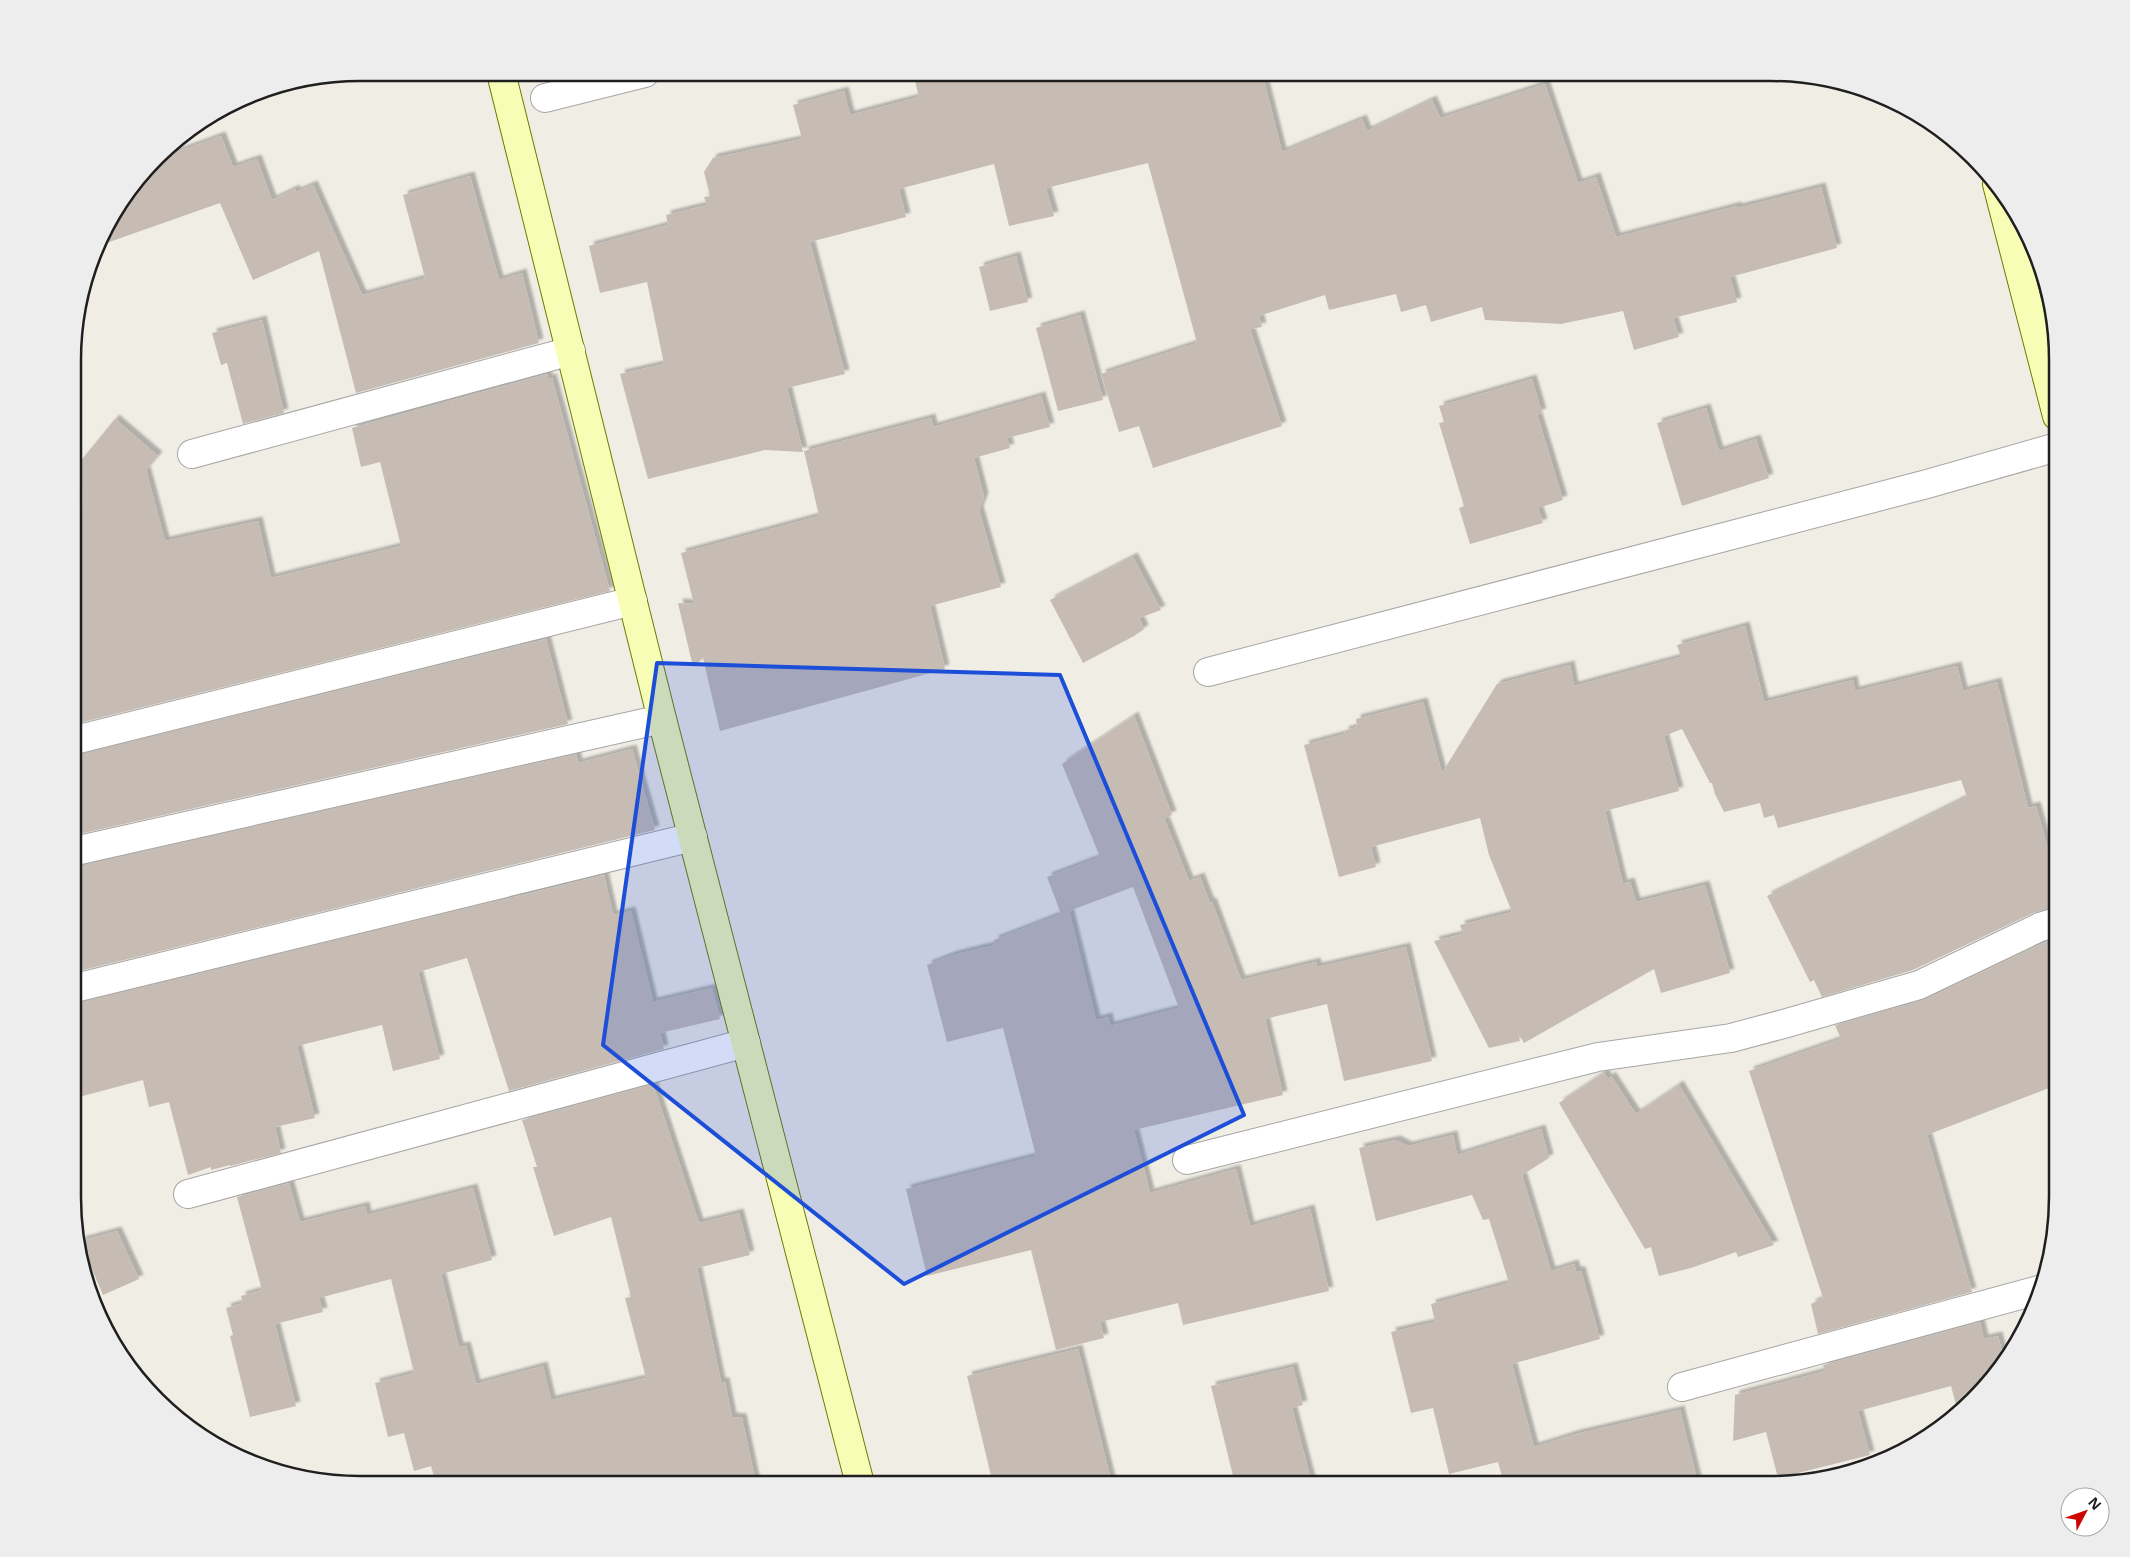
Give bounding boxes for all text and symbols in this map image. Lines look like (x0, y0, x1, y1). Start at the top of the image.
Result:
north arrow (2060, 1487, 2110, 1537)
text: N (2084, 1493, 2106, 1514)

